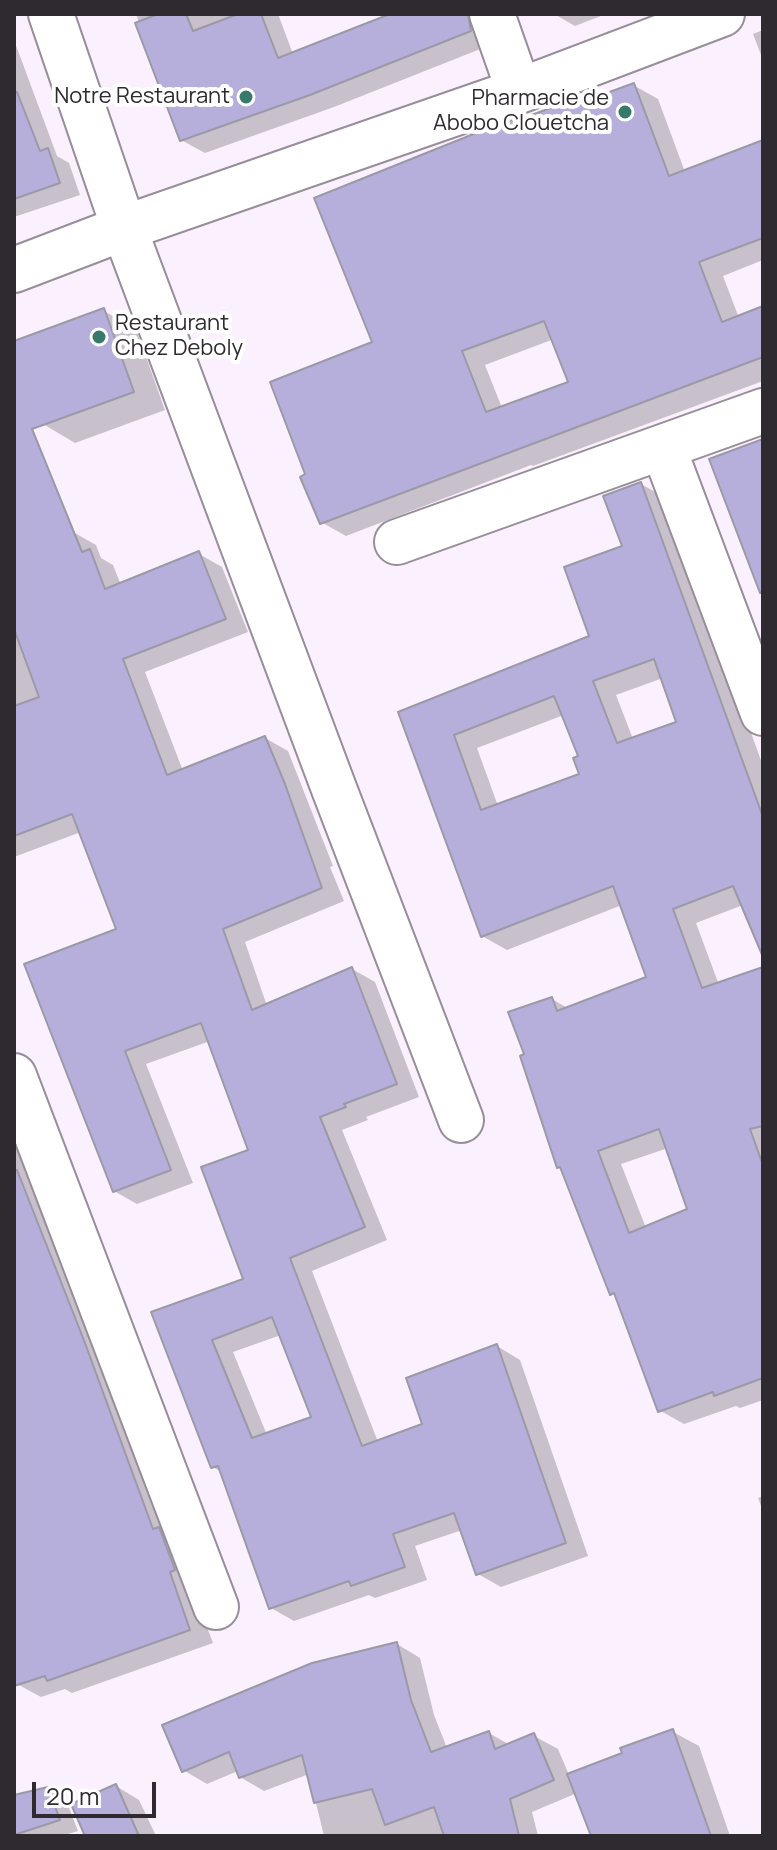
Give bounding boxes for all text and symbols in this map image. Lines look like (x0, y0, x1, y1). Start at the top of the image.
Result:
place label: Notre Restaurant (54, 84, 230, 110)
place label: Pharmacie de Abobo Clouetcha (433, 86, 609, 138)
marker: Notre Restaurant (237, 88, 255, 106)
marker: Pharmacie de Abobo Clouetcha (616, 103, 634, 121)
place label: Restaurant Chez Deboly (115, 311, 243, 362)
marker: Restaurant Chez Deboly (90, 328, 108, 346)
scale bar (36, 1766, 160, 1816)
text: 20 m (46, 1779, 99, 1812)

